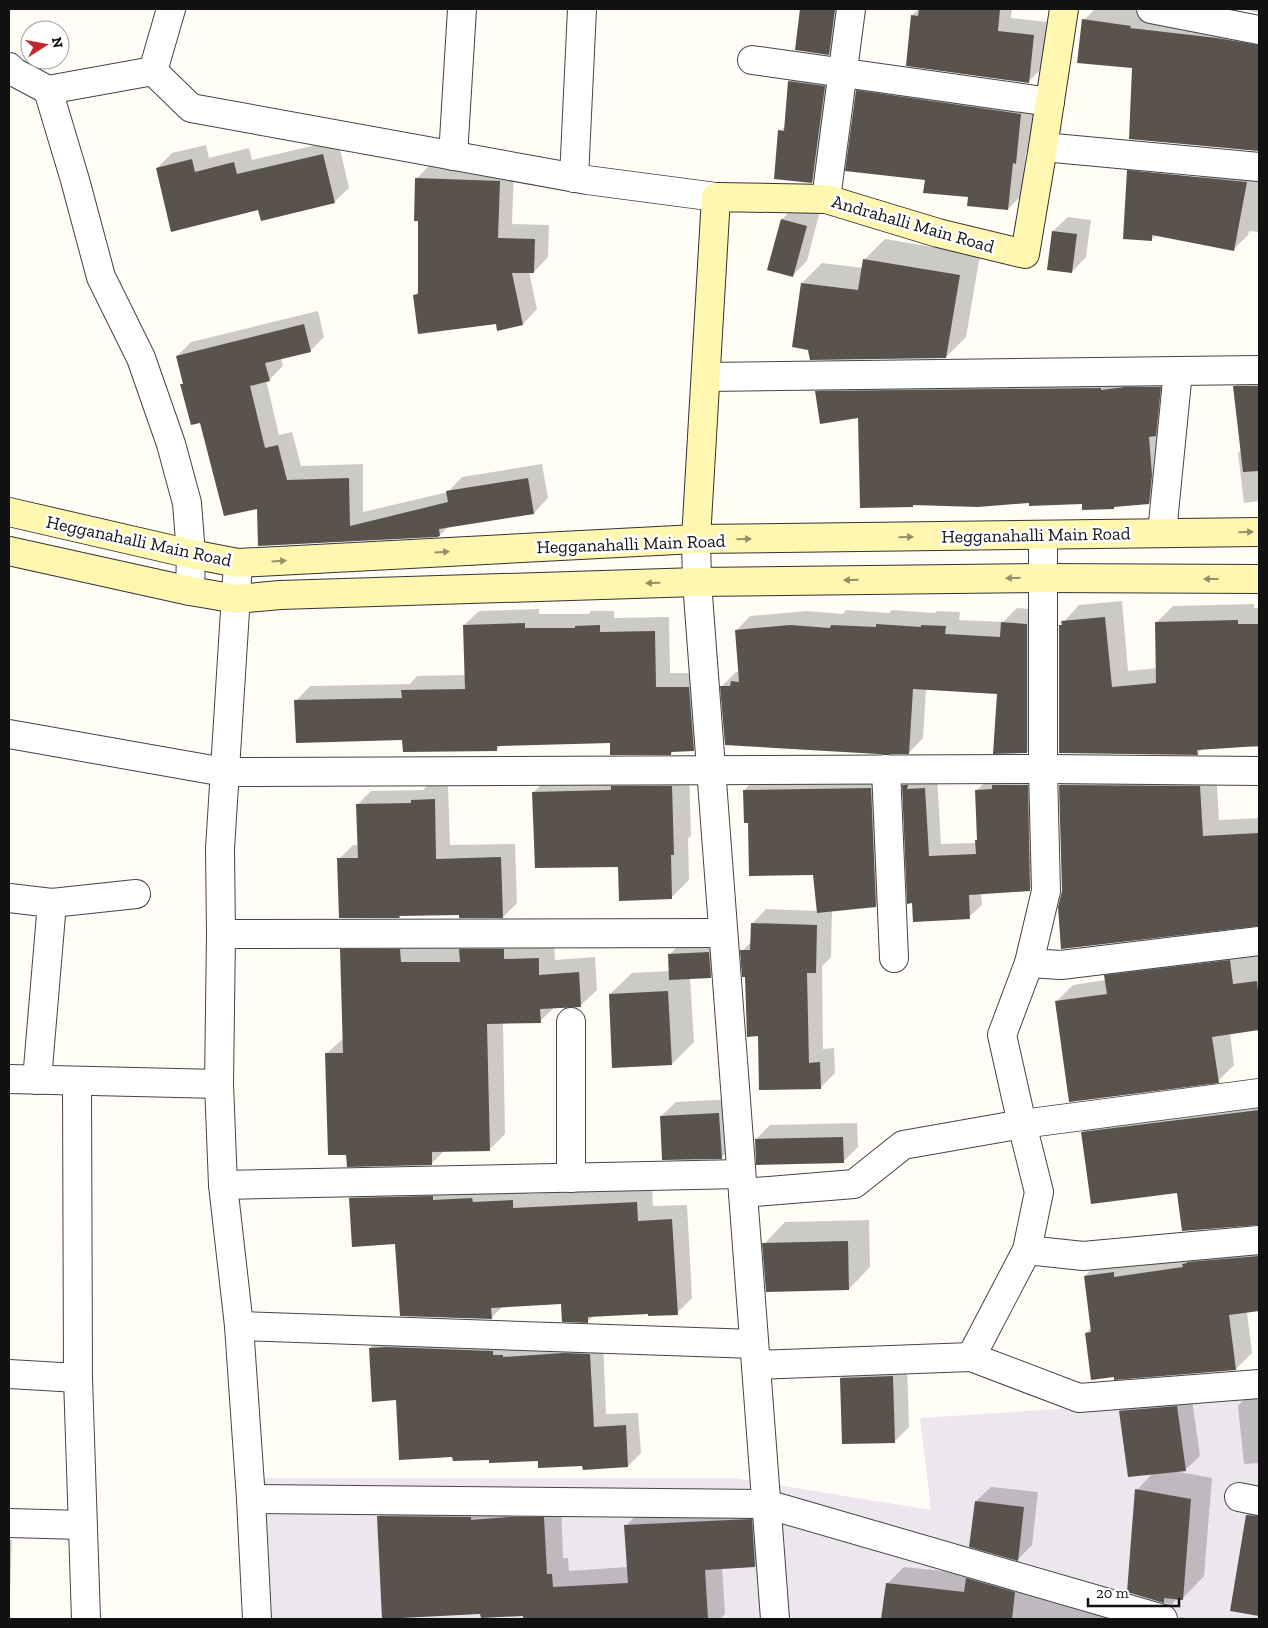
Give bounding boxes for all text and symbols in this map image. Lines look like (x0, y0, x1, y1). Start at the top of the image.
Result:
north arrow (20, 20, 70, 70)
text: N (48, 36, 67, 50)
street label: Andrahalli Main Road (829, 190, 997, 258)
street label: Hegganahalli Main Road (44, 511, 234, 571)
street label: Hegganahalli Main Road (941, 522, 1131, 548)
one-way arrow (1238, 528, 1254, 536)
street label: Hegganahalli Main Road (536, 530, 726, 558)
one-way arrow (898, 533, 914, 541)
one-way arrow (736, 535, 752, 543)
one-way arrow (434, 548, 450, 556)
one-way arrow (272, 556, 288, 564)
one-way arrow (1005, 574, 1021, 582)
one-way arrow (1202, 575, 1218, 583)
one-way arrow (842, 576, 858, 584)
one-way arrow (645, 580, 661, 588)
scale bar (1088, 1576, 1179, 1608)
text: 20 m (1096, 1584, 1129, 1602)

